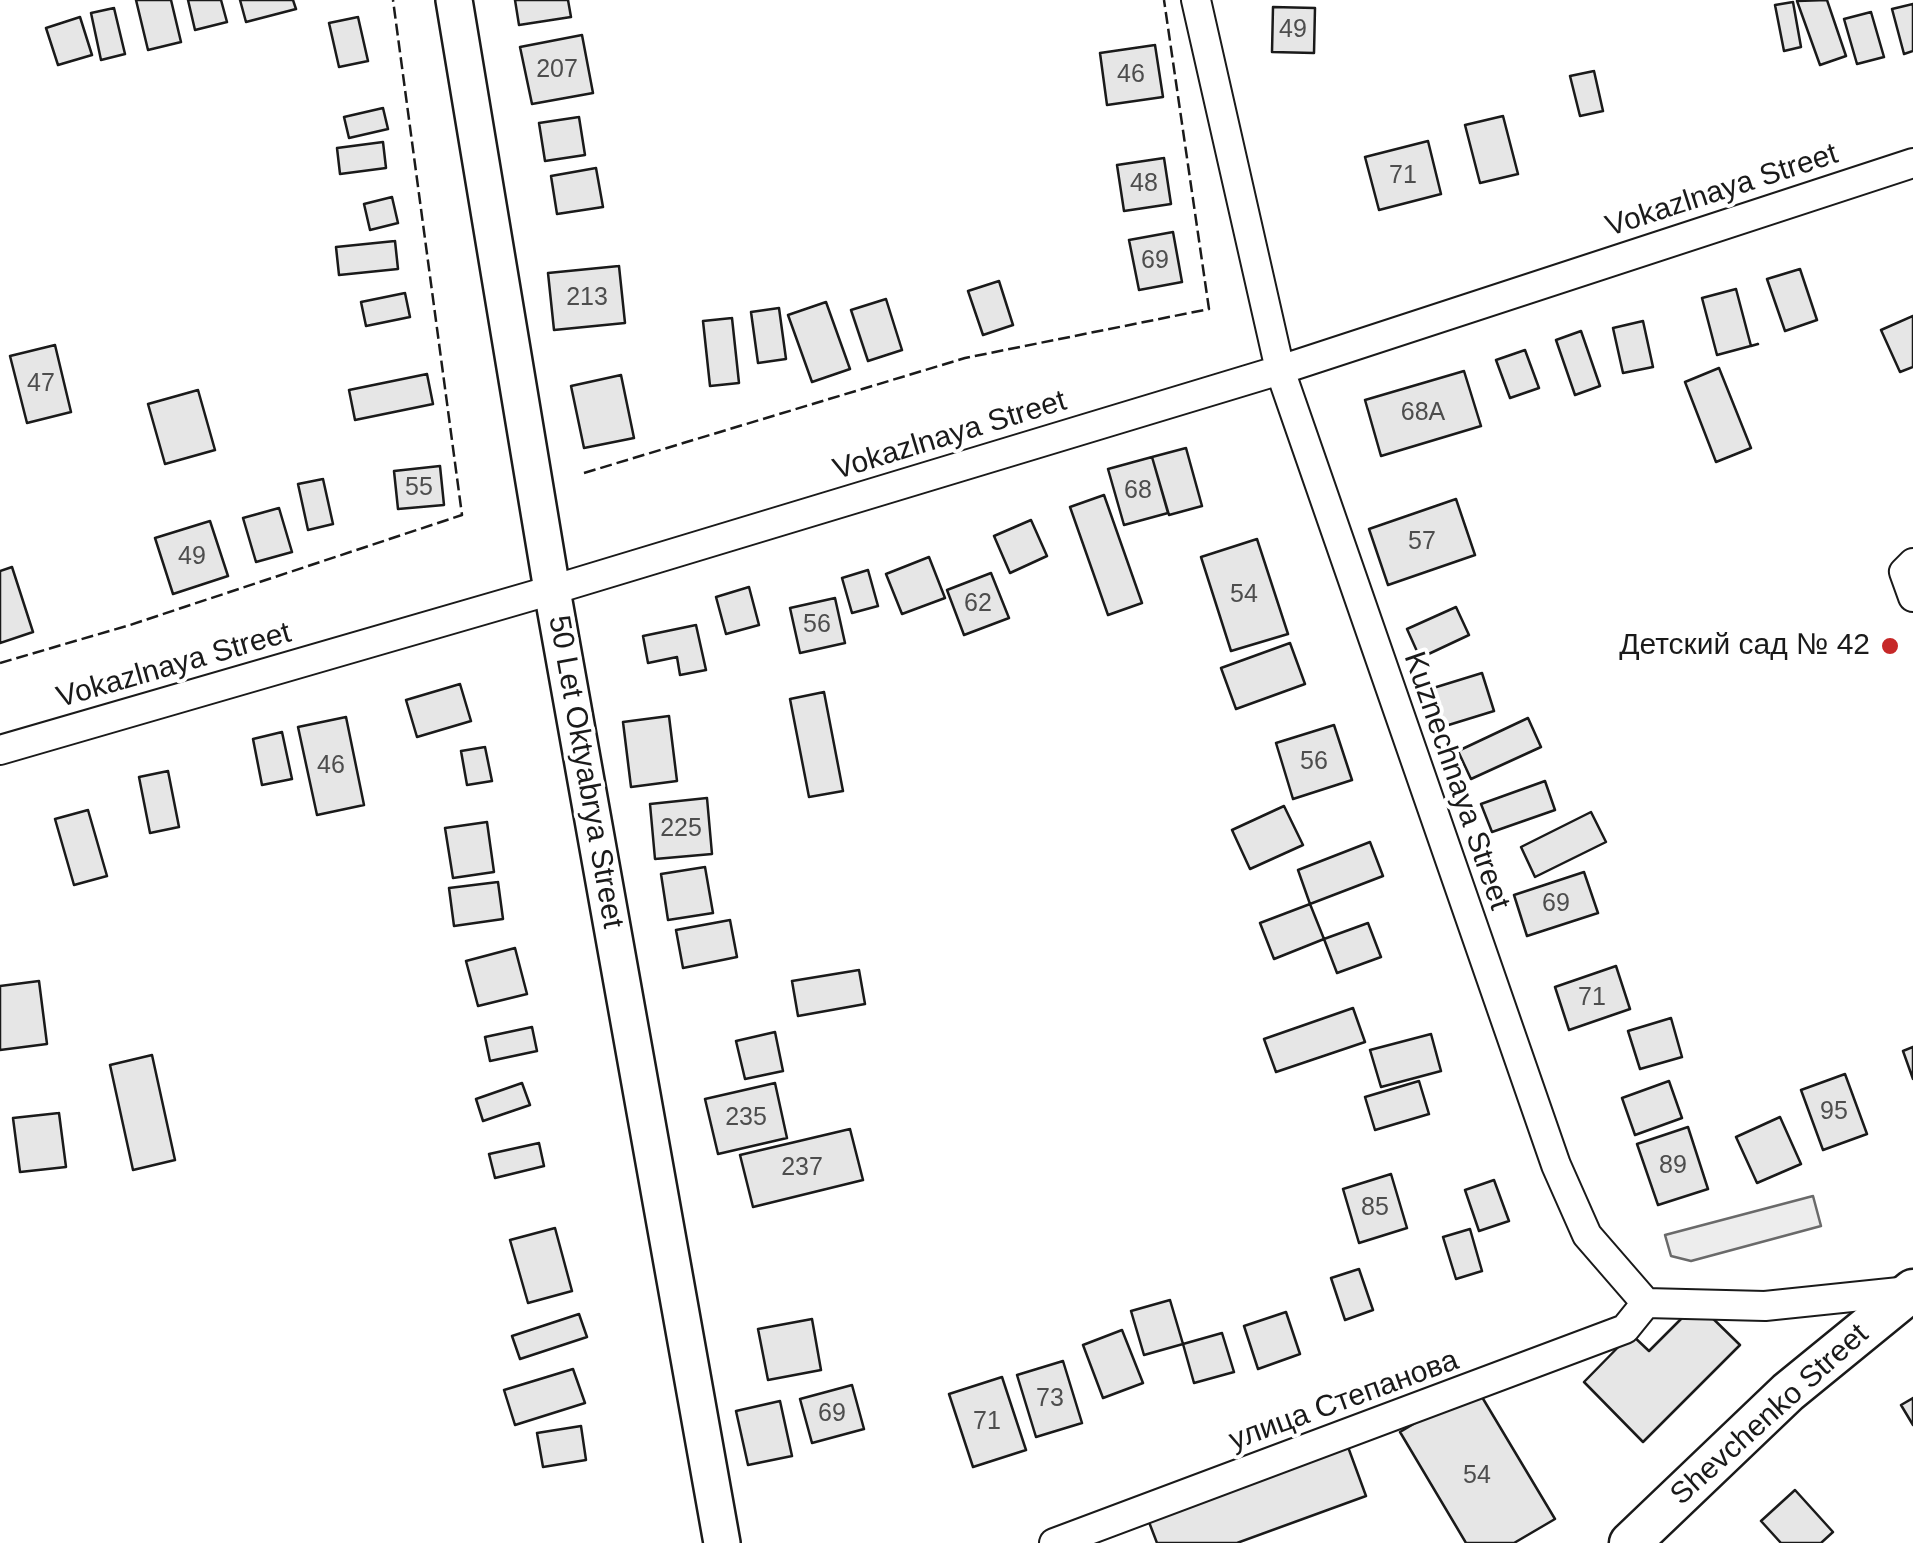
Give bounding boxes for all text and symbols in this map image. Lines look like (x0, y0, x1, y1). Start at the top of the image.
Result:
house number: 49 (1279, 15, 1307, 45)
house number: 207 (536, 55, 578, 85)
house number: 46 (1117, 60, 1145, 90)
street label: Vokazlnaya Street (1601, 137, 1843, 245)
house number: 71 (1389, 161, 1417, 191)
house number: 48 (1130, 169, 1158, 199)
house number: 69 (1141, 246, 1169, 276)
house number: 213 (566, 283, 608, 313)
house number: 47 (27, 369, 55, 399)
street label: Vokazlnaya Street (829, 383, 1071, 489)
house number: 68А (1401, 398, 1445, 428)
house number: 55 (405, 473, 433, 503)
house number: 68 (1124, 476, 1152, 506)
house number: 57 (1408, 527, 1436, 557)
house number: 49 (178, 542, 206, 572)
house number: 54 (1230, 580, 1258, 610)
house number: 62 (964, 589, 992, 619)
house number: 56 (803, 610, 831, 640)
street label: 50 Let Oktyabrya Street (540, 613, 630, 931)
street label: Vokazlnaya Street (53, 615, 295, 717)
place label: Детский сад № 42 (1619, 628, 1870, 664)
marker: Детский сад № 42 (1879, 635, 1901, 657)
street label: Kuznechnaya Street (1395, 647, 1517, 915)
house number: 56 (1300, 747, 1328, 777)
house number: 46 (317, 751, 345, 781)
house number: 225 (660, 814, 702, 844)
house number: 69 (1542, 889, 1570, 919)
house number: 71 (1578, 983, 1606, 1013)
house number: 95 (1820, 1097, 1848, 1127)
house number: 235 (725, 1103, 767, 1133)
house number: 89 (1659, 1151, 1687, 1181)
house number: 237 (781, 1153, 823, 1183)
house number: 85 (1361, 1193, 1389, 1223)
street label: Shevchenko Street (1664, 1317, 1876, 1513)
street label: улица Степанова (1225, 1343, 1463, 1459)
house number: 73 (1036, 1384, 1064, 1414)
house number: 69 (818, 1399, 846, 1429)
house number: 71 (973, 1407, 1001, 1437)
house number: 54 (1463, 1461, 1491, 1491)

